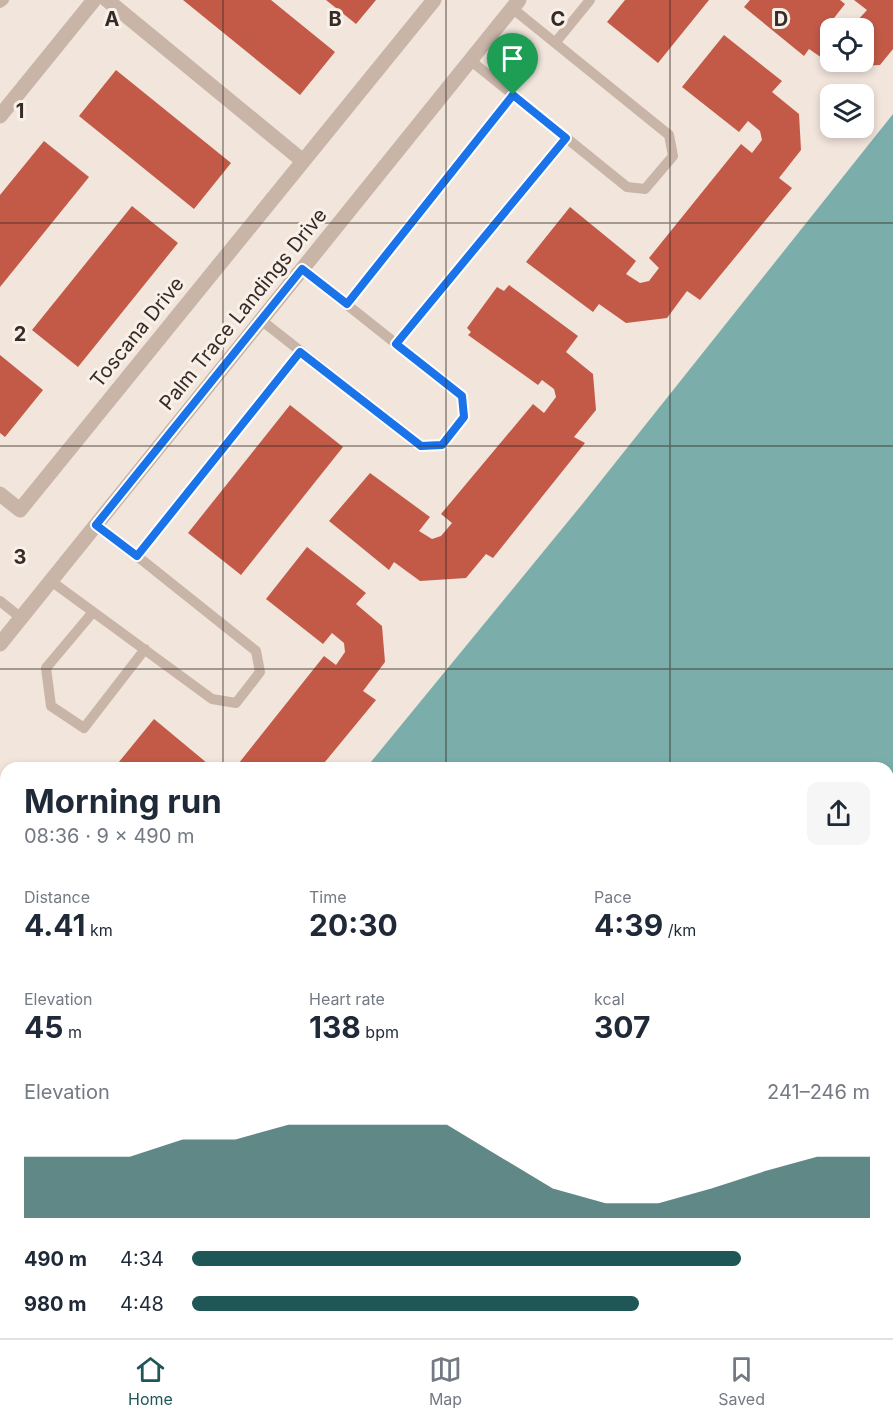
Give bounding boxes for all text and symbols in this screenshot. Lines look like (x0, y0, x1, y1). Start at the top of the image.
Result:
text: A (105, 7, 120, 31)
text: B (328, 7, 342, 31)
text: C (551, 7, 565, 31)
text: D (774, 7, 788, 31)
map controls (820, 18, 874, 138)
button: locate (820, 18, 874, 72)
pin (487, 33, 538, 95)
icon: arrive (496, 42, 529, 75)
button: layers (820, 84, 874, 138)
text: 1 (16, 99, 24, 123)
street label: Palm Trace Landings Drive (154, 203, 332, 415)
street label: Toscana Drive (85, 272, 189, 392)
text: 2 (14, 322, 26, 346)
text: 3 (14, 545, 26, 569)
text: Morning run (24, 781, 222, 821)
button: share (807, 782, 870, 845)
text: 08:36 · 9 × 490 m (24, 824, 195, 848)
text: Distance (24, 887, 90, 907)
text: Time (309, 887, 347, 907)
text: Pace (594, 887, 632, 907)
text: 4.41 (24, 907, 85, 943)
text: 20:30 (309, 907, 398, 943)
text: 4:39 (594, 907, 663, 943)
text: km (85, 920, 113, 940)
text: /km (663, 920, 696, 940)
text: Elevation (24, 989, 93, 1009)
text: Heart rate (309, 989, 385, 1009)
text: kcal (594, 989, 625, 1009)
text: 45 (24, 1009, 63, 1045)
text: 138 (309, 1009, 361, 1045)
text: 307 (594, 1009, 650, 1045)
text: m (63, 1022, 82, 1042)
text: bpm (361, 1022, 399, 1042)
text: Elevation (24, 1080, 110, 1104)
text: 241–246 m (767, 1080, 870, 1104)
text: 490 m (24, 1247, 87, 1271)
text: 4:34 (120, 1247, 164, 1271)
text: 980 m (24, 1292, 86, 1316)
text: 4:48 (120, 1292, 164, 1316)
tab: Home (128, 1353, 173, 1409)
tab: Map (429, 1353, 462, 1409)
tab: Saved (718, 1353, 765, 1409)

